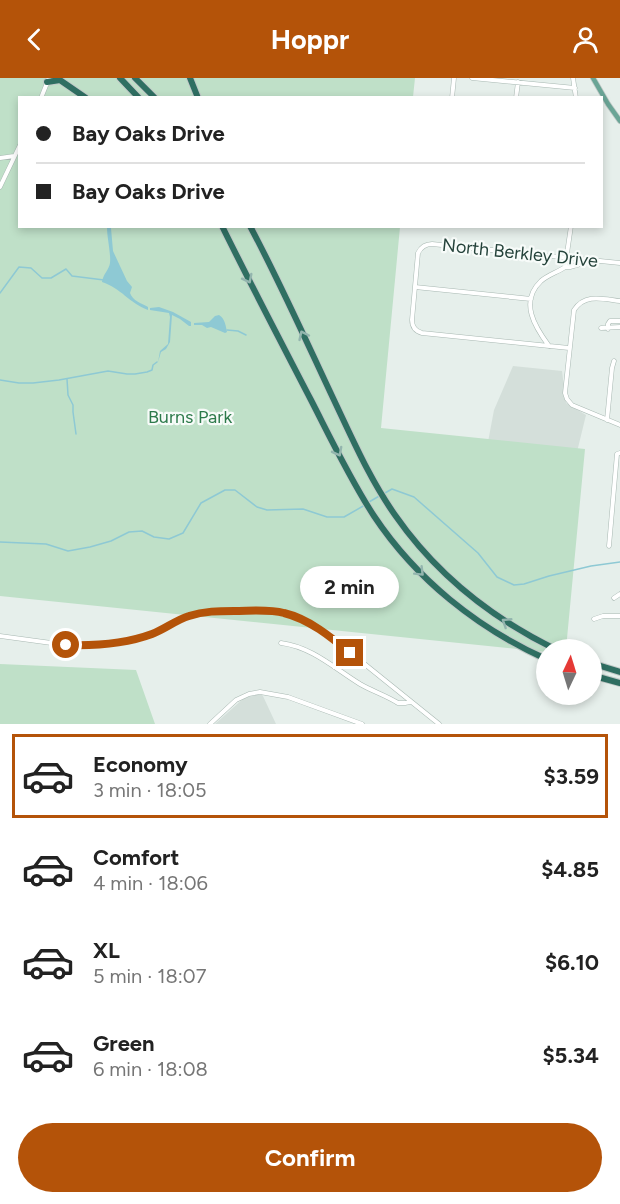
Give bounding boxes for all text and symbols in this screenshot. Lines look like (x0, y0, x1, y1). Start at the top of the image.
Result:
icon: back (18, 23, 51, 56)
text: Hoppr (271, 23, 349, 56)
icon: person (569, 23, 602, 56)
text: Bay Oaks Drive (72, 120, 225, 147)
text: Bay Oaks Drive (72, 178, 225, 205)
street label: North Berkley Drive (441, 234, 599, 272)
one-way arrow (241, 272, 252, 283)
one-way arrow (298, 330, 310, 341)
park label: Burns Park (148, 406, 232, 428)
one-way arrow (331, 445, 342, 456)
one-way arrow (412, 564, 423, 575)
callout: 2 min (300, 566, 400, 608)
text: 2 min (324, 575, 375, 599)
one-way arrow (502, 617, 512, 629)
route start (52, 631, 79, 658)
route end (336, 639, 363, 666)
north arrow (536, 639, 602, 705)
map controls (536, 639, 602, 705)
icon: car (21, 749, 75, 803)
text: Economy (93, 751, 188, 778)
text: $3.59 (544, 763, 599, 790)
text: 3 min · 18:05 (93, 778, 207, 802)
icon: car (21, 842, 75, 896)
text: Comfort (93, 844, 179, 871)
text: $4.85 (541, 856, 599, 883)
text: 4 min · 18:06 (93, 871, 208, 895)
icon: car (21, 935, 75, 989)
text: XL (93, 937, 120, 964)
text: $6.10 (545, 949, 599, 976)
text: 5 min · 18:07 (93, 964, 206, 988)
icon: car (21, 1028, 75, 1082)
text: Green (93, 1030, 155, 1057)
text: $5.34 (542, 1042, 599, 1069)
text: 6 min · 18:08 (93, 1057, 208, 1081)
button: Confirm (18, 1123, 602, 1192)

